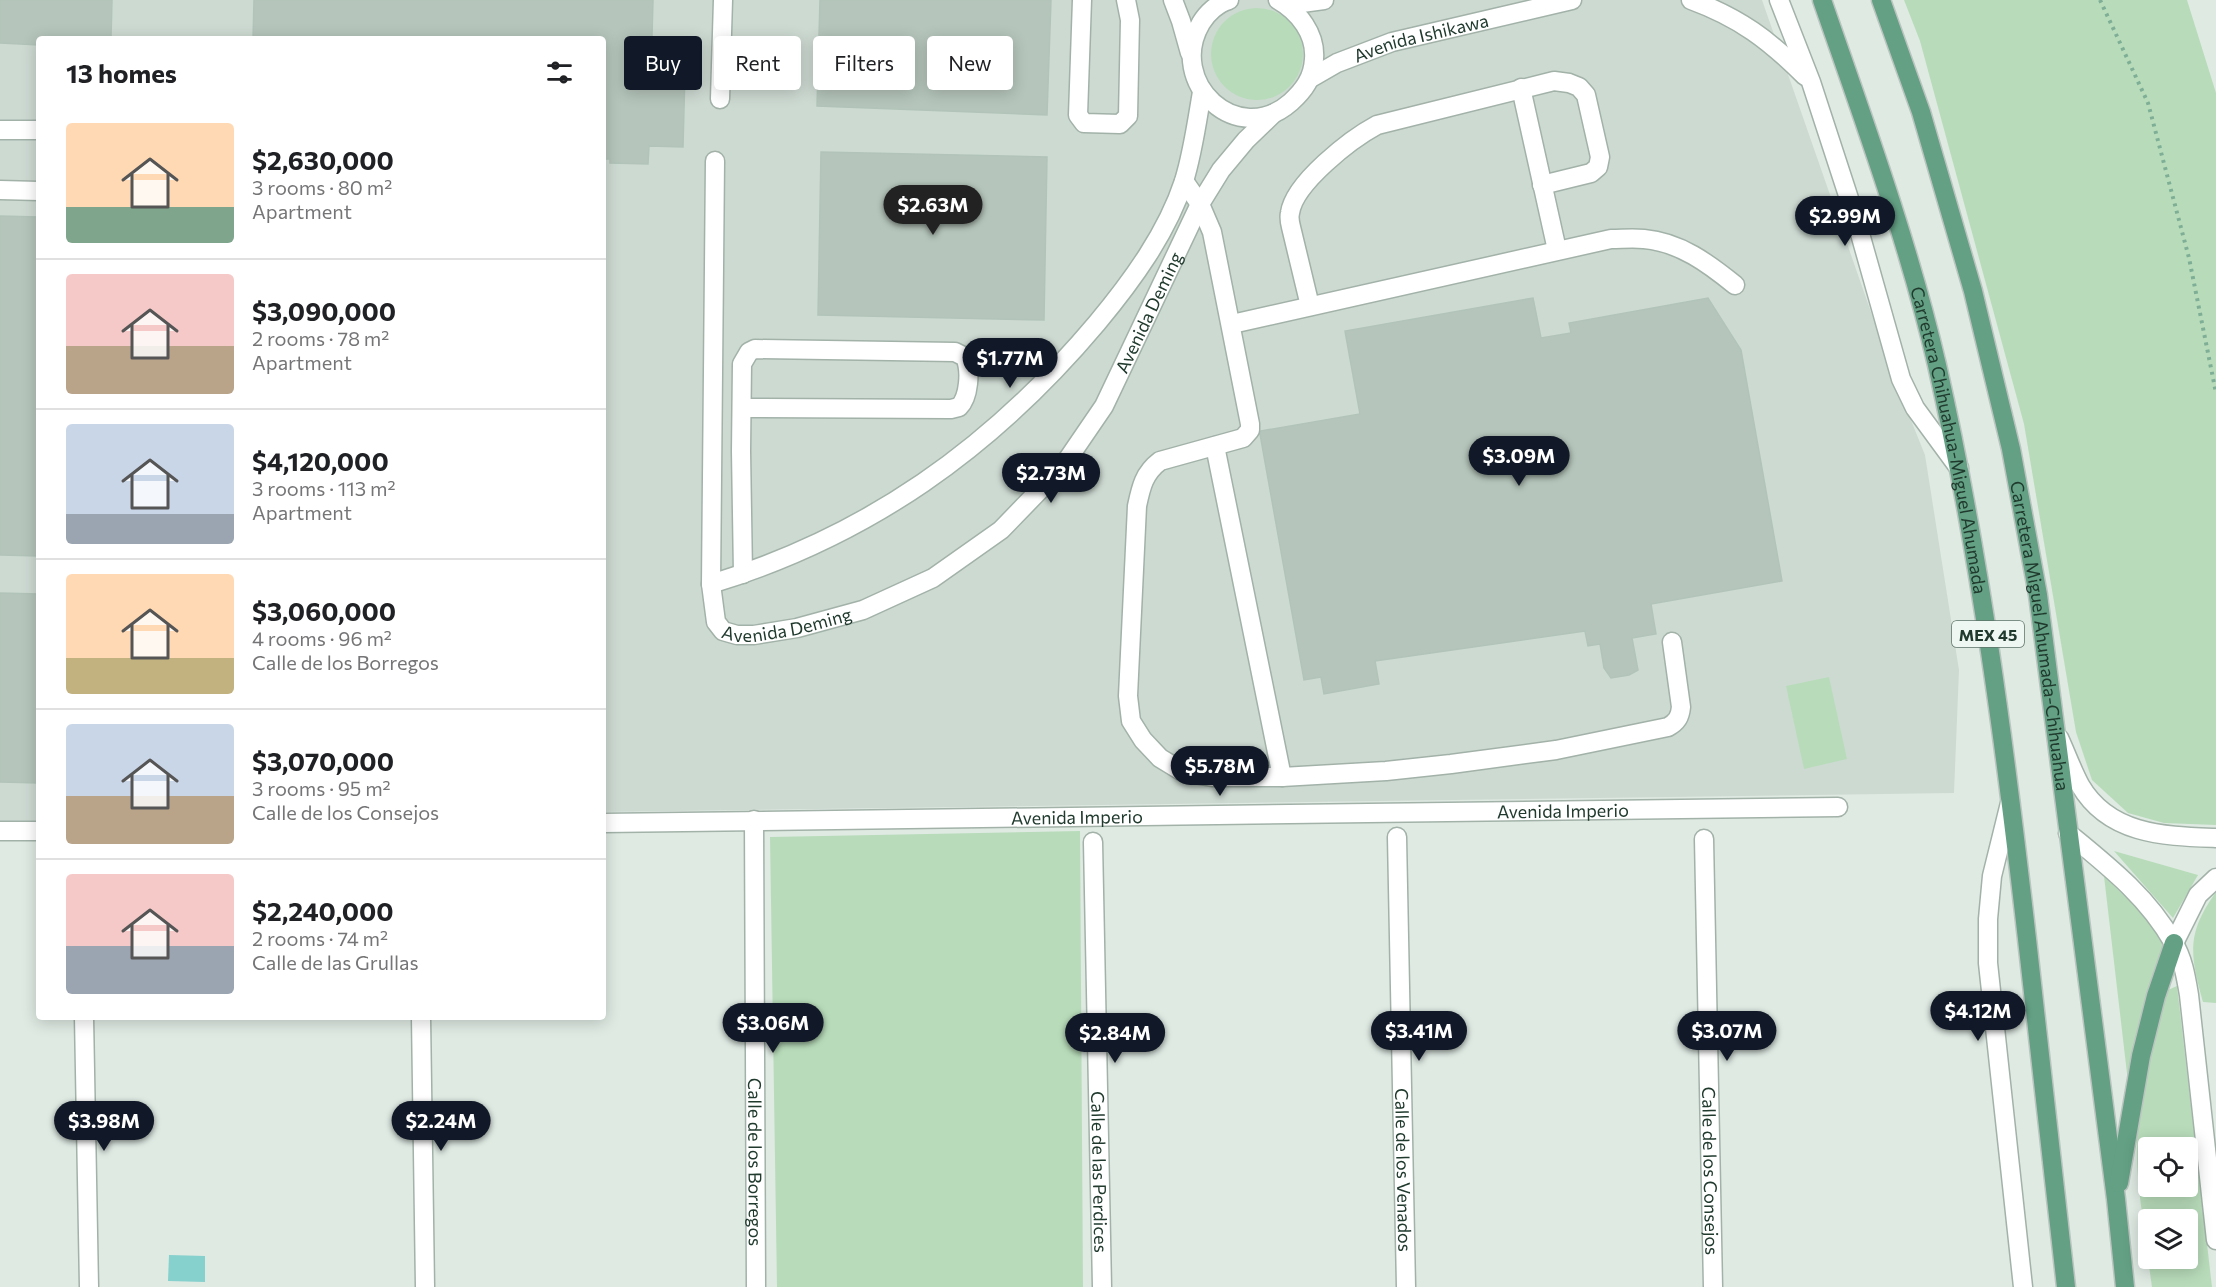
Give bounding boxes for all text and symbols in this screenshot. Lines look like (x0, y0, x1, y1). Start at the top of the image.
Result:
street label: Avenida Ishikawa (1350, 9, 1491, 67)
chip: Buy (624, 36, 702, 90)
chip: Rent (714, 36, 801, 90)
chip: Filters (813, 36, 915, 90)
chip: New (927, 36, 1013, 90)
icon: filters (543, 56, 576, 89)
text: 13 homes (66, 57, 177, 88)
text: $2,630,000 (252, 144, 394, 175)
icon: home (114, 147, 186, 219)
text: 3 rooms · 80 m² (252, 175, 392, 199)
pin: $2.63M (884, 185, 982, 236)
text: $2.63M (897, 192, 969, 216)
pin: $2.99M (1796, 196, 1894, 247)
text: Apartment (252, 199, 352, 223)
text: $2.99M (1809, 203, 1881, 227)
street label: Avenida Deming (1110, 248, 1187, 376)
street label: Carretera Chihuahua-Miguel Ahumada (1906, 284, 1992, 595)
text: $3,090,000 (252, 295, 396, 326)
icon: home (114, 298, 186, 370)
text: 2 rooms · 78 m² (252, 326, 389, 350)
pin: $1.77M (961, 338, 1059, 389)
text: $1.77M (977, 345, 1043, 369)
text: Apartment (252, 350, 352, 374)
pin: $3.09M (1470, 436, 1568, 487)
text: $3.09M (1483, 443, 1555, 467)
text: $4,120,000 (252, 445, 389, 476)
icon: home (114, 448, 186, 520)
pin: $2.73M (1002, 453, 1100, 504)
text: $2.73M (1016, 460, 1086, 484)
text: 3 rooms · 113 m² (252, 476, 396, 500)
street label: Carretera Miguel Ahumada-Chihuahua (2006, 479, 2074, 792)
text: Apartment (252, 500, 352, 524)
text: $3,060,000 (252, 595, 396, 626)
icon: home (114, 598, 186, 670)
street label: Avenida Deming (719, 603, 854, 646)
road number: MEX 45 (1952, 621, 2024, 647)
text: 4 rooms · 96 m² (252, 626, 392, 650)
text: Calle de los Borregos (252, 650, 439, 674)
text: $3,070,000 (252, 745, 394, 776)
pin: $5.78M (1171, 746, 1269, 797)
icon: home (114, 748, 186, 820)
text: $5.78M (1185, 753, 1255, 777)
text: 3 rooms · 95 m² (252, 776, 391, 800)
street label: Avenida Imperio (1497, 799, 1629, 822)
text: Calle de los Consejos (252, 800, 439, 824)
street label: Avenida Imperio (1011, 805, 1143, 829)
text: $2,240,000 (252, 895, 394, 926)
icon: home (114, 898, 186, 970)
text: 2 rooms · 74 m² (252, 926, 388, 950)
text: Calle de las Grullas (252, 950, 419, 974)
pin: $4.12M (1929, 991, 2027, 1042)
text: $4.12M (1944, 998, 2012, 1022)
pin: $3.06M (724, 1003, 822, 1054)
text: $3.06M (737, 1010, 809, 1034)
pin: $3.41M (1370, 1011, 1468, 1062)
pin: $3.07M (1678, 1011, 1776, 1062)
pin: $2.84M (1066, 1013, 1164, 1064)
text: $3.41M (1385, 1018, 1453, 1042)
text: $3.07M (1691, 1018, 1763, 1042)
text: $2.84M (1079, 1020, 1151, 1044)
street label: Calle de los Borregos (744, 1078, 767, 1246)
street label: Calle de los Consejos (1698, 1086, 1723, 1255)
street label: Calle de los Venados (1391, 1088, 1416, 1252)
street label: Calle de las Perdices (1087, 1091, 1112, 1253)
pin: $3.98M (55, 1101, 153, 1152)
pin: $2.24M (392, 1101, 490, 1152)
text: $3.98M (68, 1108, 140, 1132)
text: $2.24M (406, 1108, 476, 1132)
map controls (2138, 1137, 2198, 1269)
button: locate (2138, 1137, 2198, 1197)
button: layers (2138, 1209, 2198, 1269)

